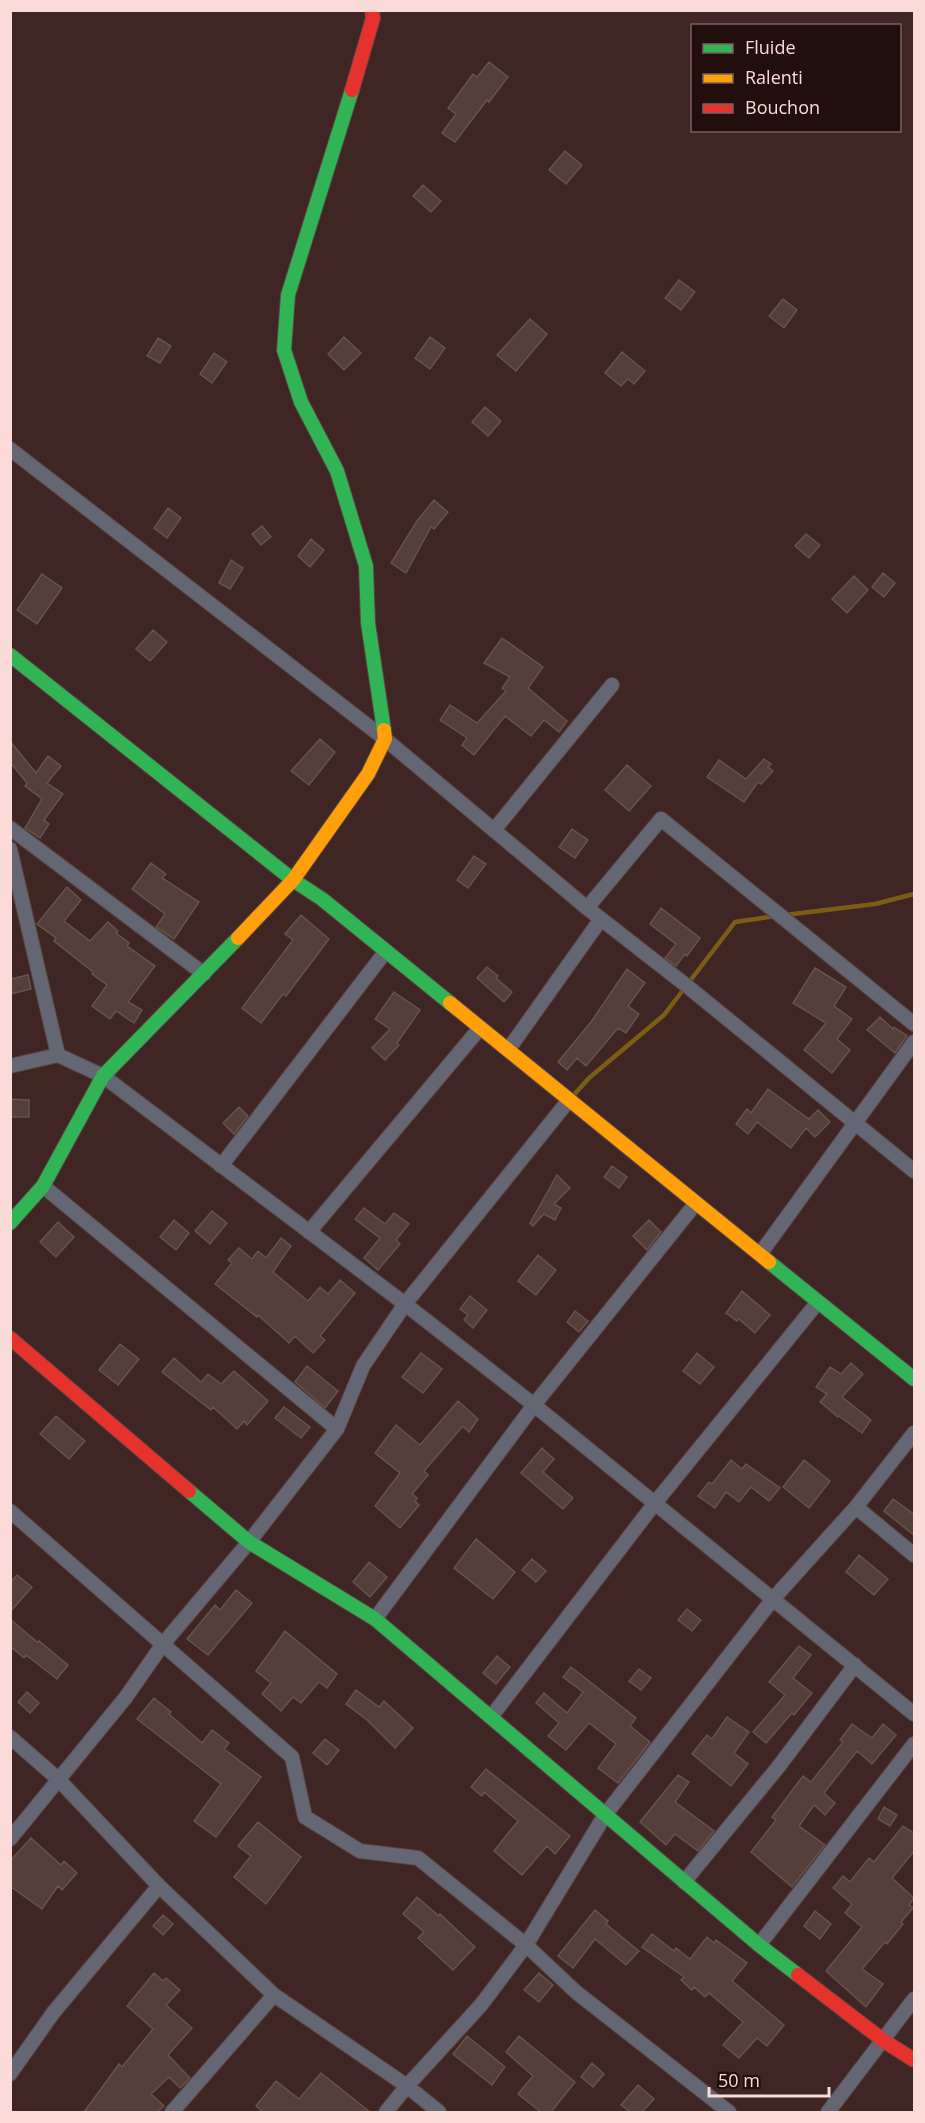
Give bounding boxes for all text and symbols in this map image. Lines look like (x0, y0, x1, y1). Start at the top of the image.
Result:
legend (691, 24, 901, 132)
text: Fluide (745, 35, 796, 59)
text: Ralenti (745, 65, 803, 89)
text: Bouchon (745, 95, 820, 119)
scale bar (709, 2060, 829, 2098)
text: 50 m (718, 2068, 760, 2092)

